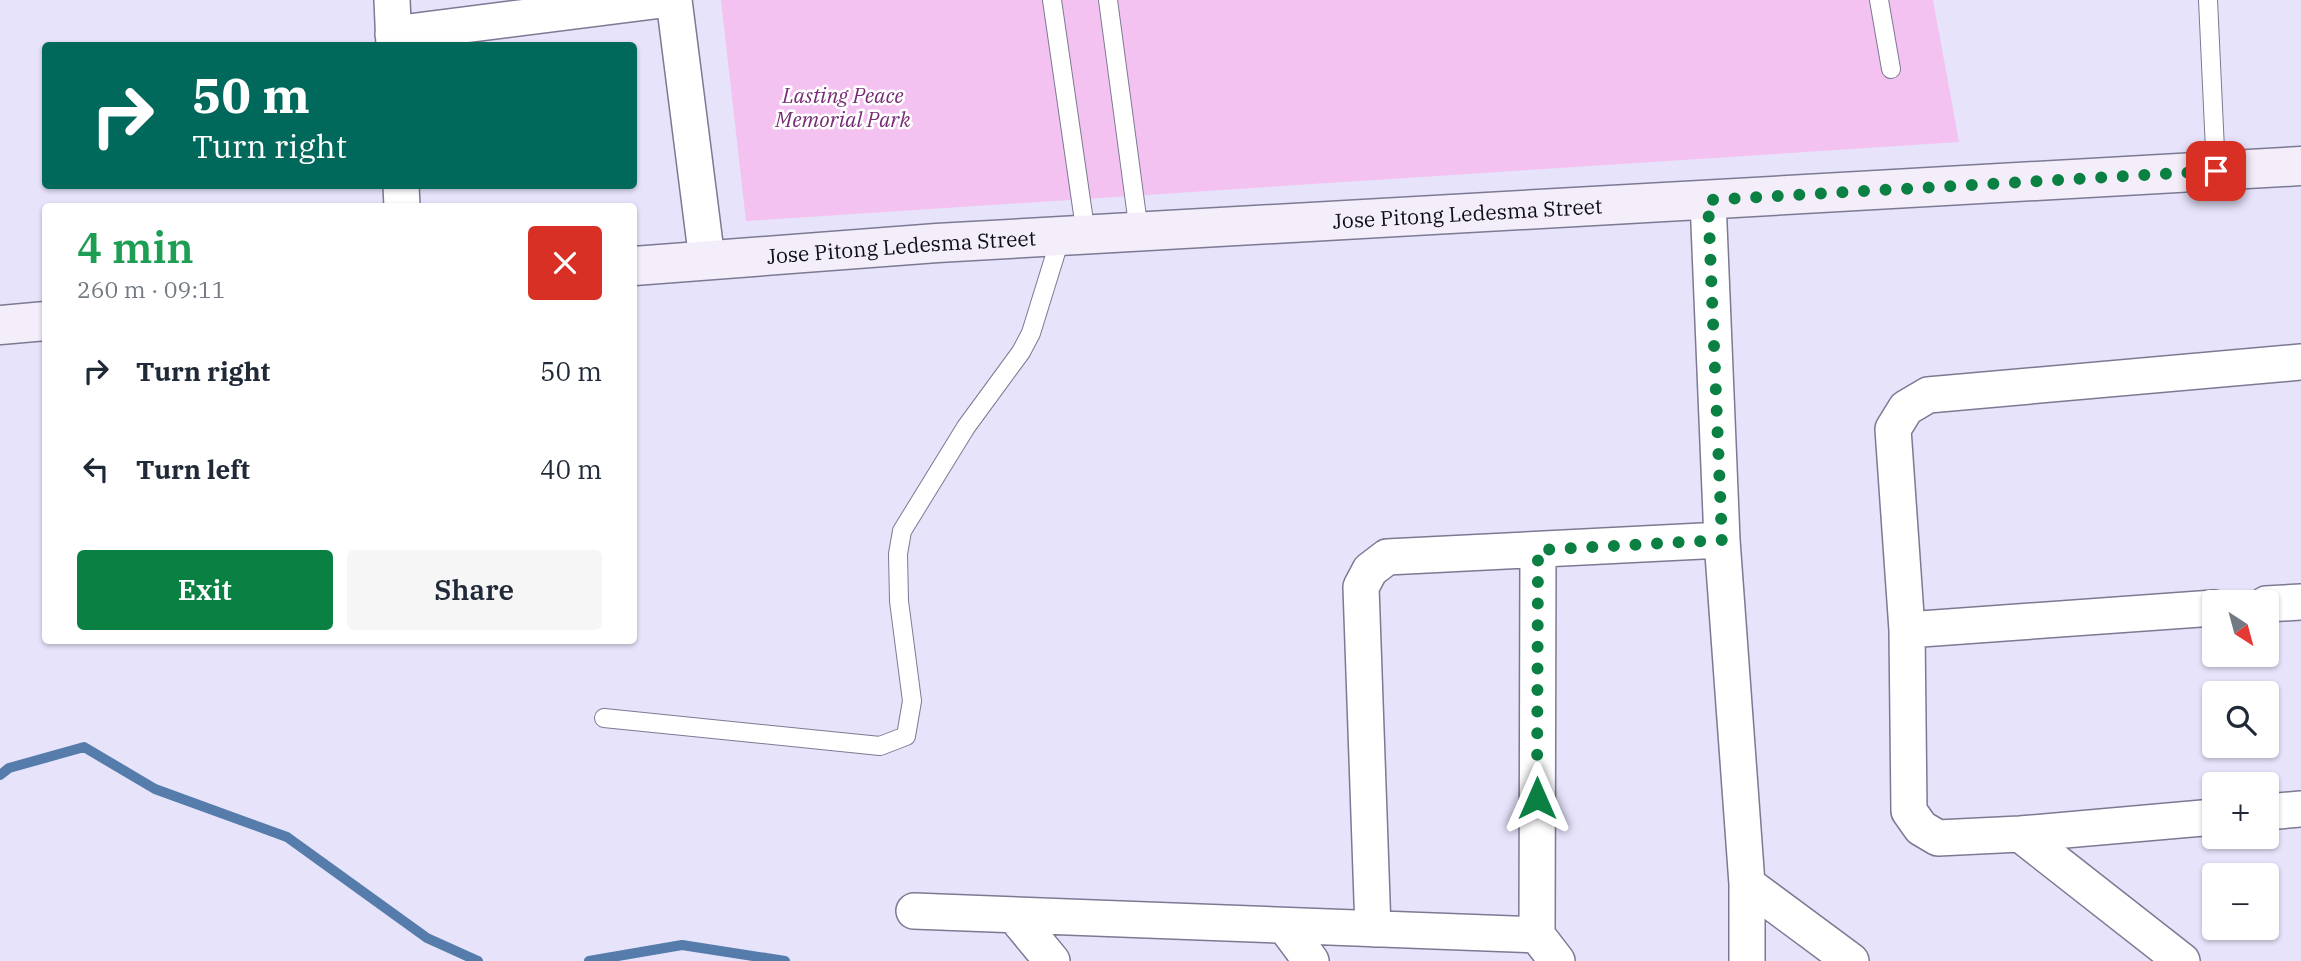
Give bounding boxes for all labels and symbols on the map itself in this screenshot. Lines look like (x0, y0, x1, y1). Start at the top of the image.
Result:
park label: Lasting Peace Memorial Park (774, 81, 912, 133)
pin (2186, 141, 2246, 201)
street label: Jose Pitong Ledesma Street (1332, 191, 1603, 235)
street label: Jose Pitong Ledesma Street (766, 223, 1037, 270)
north arrow (2202, 590, 2278, 667)
position arrow (1500, 761, 1574, 835)

